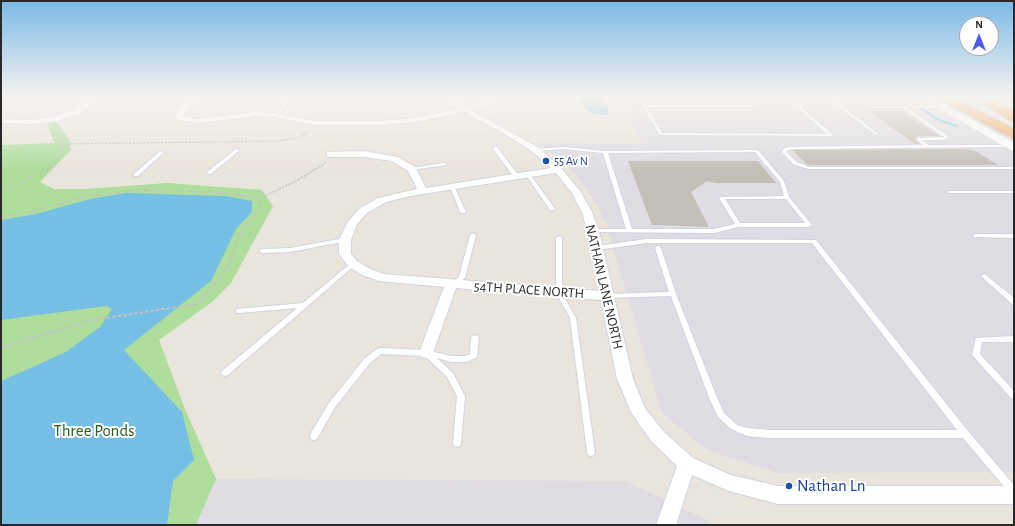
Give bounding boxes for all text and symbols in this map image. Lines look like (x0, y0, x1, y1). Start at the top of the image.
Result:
north arrow (959, 16, 999, 56)
text: N (975, 19, 983, 30)
place label: 55 Av N (554, 154, 588, 168)
marker: 55 Av N (541, 156, 551, 166)
street label: NATHAN LANE NORTH (581, 223, 627, 351)
street label: 54TH PLACE NORTH (473, 278, 585, 302)
park label: Three Ponds (54, 421, 134, 441)
place label: Nathan Ln (797, 476, 865, 496)
marker: Nathan Ln (784, 481, 794, 491)

